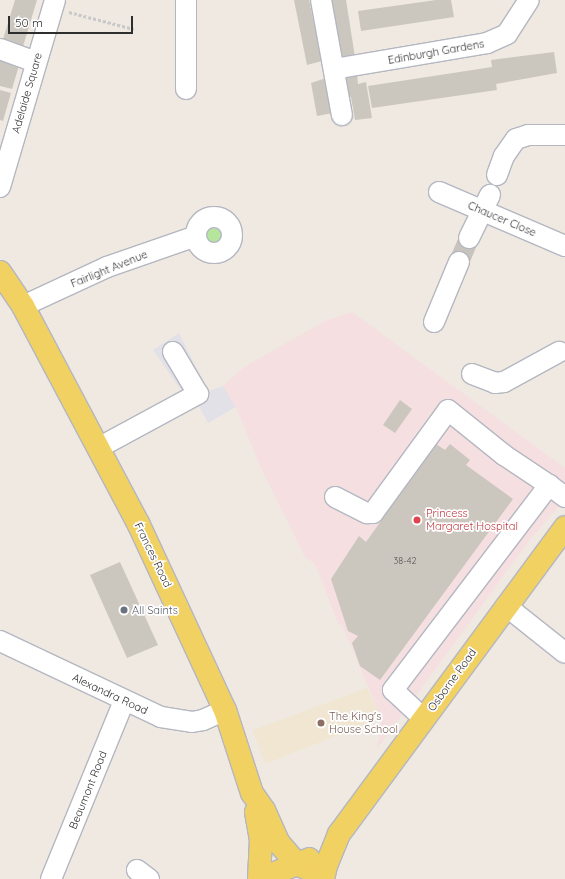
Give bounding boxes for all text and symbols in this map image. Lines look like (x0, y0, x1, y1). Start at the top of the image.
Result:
scale bar (10, 8, 135, 34)
text: 50 m (15, 15, 43, 30)
street label: Edinburgh Gardens (387, 37, 485, 67)
street label: Adelaide Square (9, 51, 45, 135)
street label: Chaucer Close (466, 199, 538, 239)
street label: Fairlight Avenue (69, 248, 149, 290)
place label: Princess Margaret Hospital (426, 507, 518, 533)
marker: Princess Margaret Hospital (411, 514, 423, 526)
street label: Frances Road (132, 520, 174, 590)
house number: 38-42 (394, 556, 416, 566)
place label: All Saints (132, 603, 178, 617)
marker: All Saints (119, 605, 129, 615)
street label: Osborne Road (425, 646, 479, 714)
street label: Alexandra Road (70, 671, 150, 717)
place label: The King's House School (329, 710, 398, 736)
marker: The King's House School (316, 718, 326, 728)
street label: Beaumont Road (66, 749, 110, 831)

